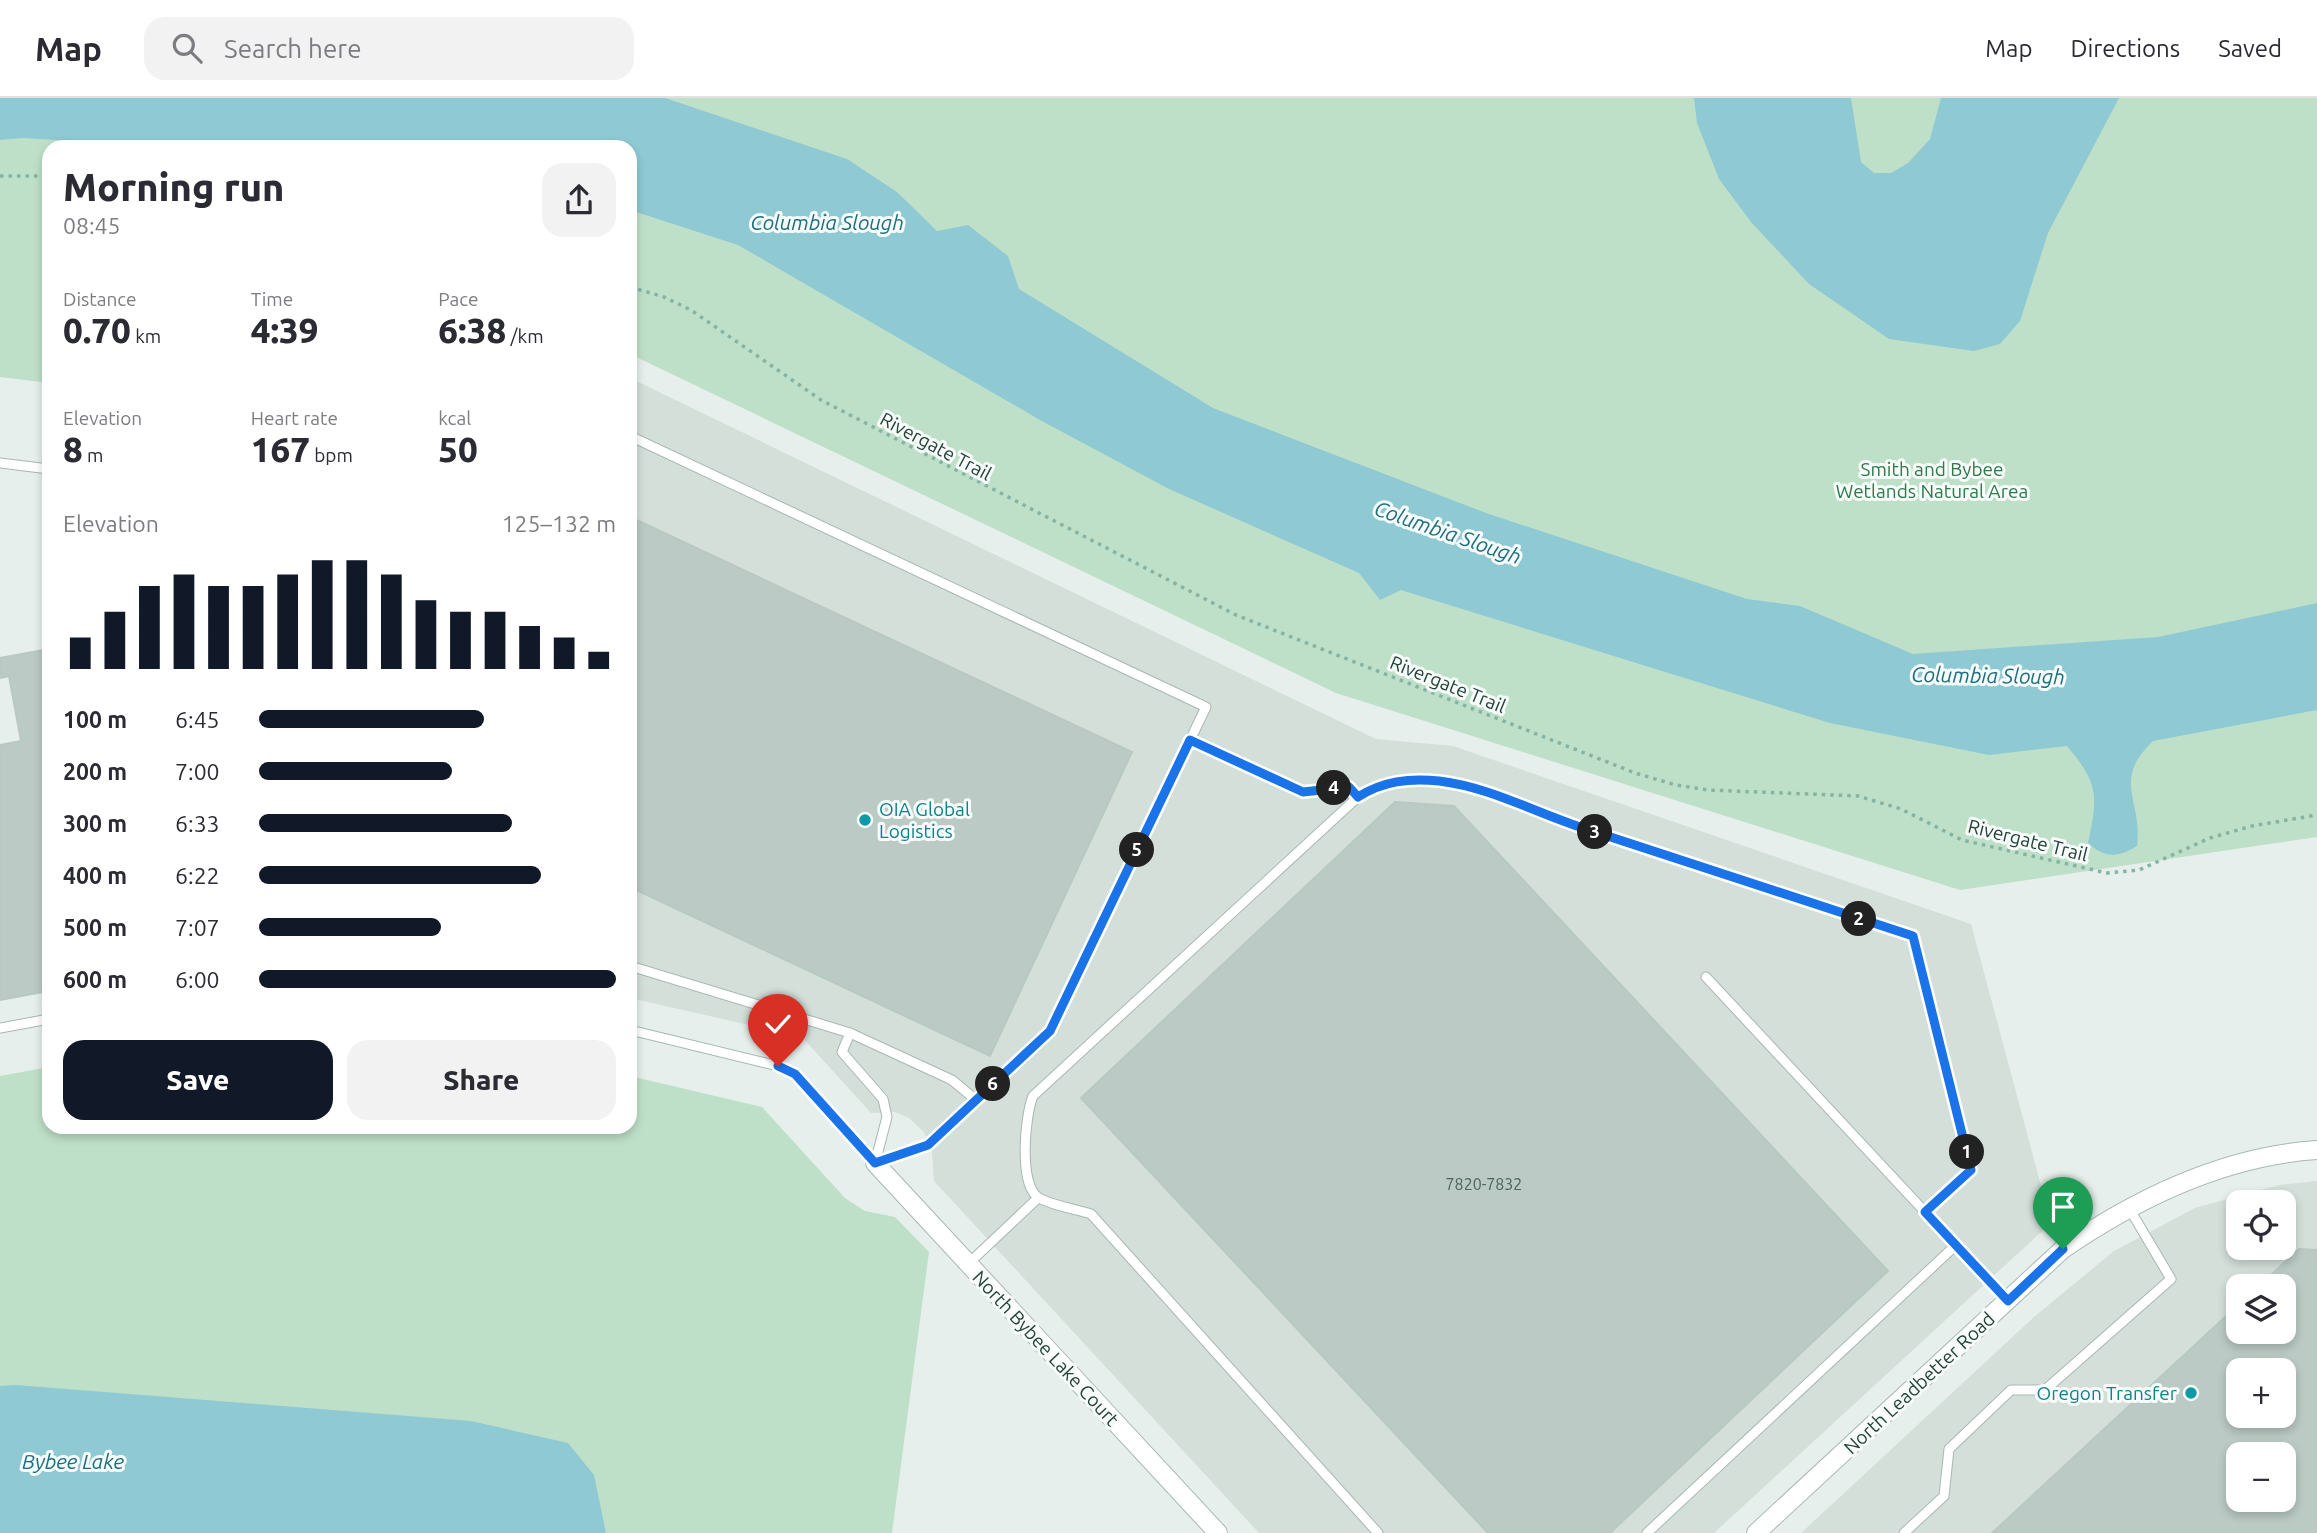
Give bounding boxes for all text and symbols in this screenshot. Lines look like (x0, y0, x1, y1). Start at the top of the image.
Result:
search box (144, 17, 634, 80)
icon: search (168, 29, 206, 67)
text: Map (35, 30, 102, 67)
text: Search here (224, 34, 362, 63)
text: Map (1985, 35, 2032, 62)
text: Directions (2070, 35, 2180, 62)
text: Saved (2218, 35, 2282, 62)
button: share (542, 163, 616, 237)
text: Morning run (63, 166, 284, 208)
water label: Columbia Slough (750, 210, 904, 234)
text: 08:45 (63, 213, 121, 238)
text: Distance (63, 288, 137, 310)
text: Time (251, 288, 293, 310)
text: Pace (438, 288, 479, 310)
text: 0.70 (63, 310, 131, 350)
text: 4:39 (251, 310, 319, 350)
text: 6:38 (438, 310, 506, 350)
text: km (131, 325, 161, 347)
text: /km (506, 325, 544, 347)
text: Elevation (63, 407, 142, 429)
text: Heart rate (251, 407, 338, 429)
text: kcal (438, 407, 471, 429)
street label: Rivergate Trail (877, 407, 995, 485)
text: 8 (63, 429, 83, 469)
text: 167 (251, 429, 310, 469)
text: 50 (438, 429, 478, 469)
text: m (83, 444, 104, 466)
text: bpm (310, 444, 353, 466)
park label: Smith and Bybee Wetlands Natural Area (1836, 458, 2028, 502)
water label: Columbia Slough (1371, 496, 1525, 568)
text: Elevation (63, 511, 159, 536)
text: 125–132 m (502, 511, 616, 536)
street label: Rivergate Trail (1387, 651, 1509, 717)
water label: Columbia Slough (1911, 662, 2065, 688)
text: 100 m (63, 707, 127, 732)
text: 6:45 (175, 707, 220, 732)
text: 200 m (63, 759, 127, 784)
text: 7:00 (175, 759, 220, 784)
pin: 4 (1316, 770, 1352, 806)
text: 4 (1328, 776, 1339, 798)
place label: OIA Global Logistics (879, 798, 970, 842)
text: 300 m (63, 811, 127, 836)
text: 6:33 (175, 811, 220, 836)
marker: OIA Global Logistics (857, 812, 873, 828)
pin: 3 (1578, 814, 1612, 850)
street label: Rivergate Trail (1966, 814, 2090, 866)
text: 3 (1589, 820, 1600, 842)
pin: 5 (1120, 832, 1154, 868)
text: 5 (1131, 838, 1142, 860)
text: 400 m (63, 863, 127, 888)
text: 6:22 (175, 863, 220, 888)
pin: 2 (1842, 902, 1876, 936)
text: 2 (1853, 907, 1864, 929)
text: 500 m (63, 915, 127, 940)
text: 7:07 (175, 915, 220, 940)
text: 600 m (63, 967, 127, 992)
text: 6:00 (175, 967, 220, 992)
pin (748, 994, 808, 1066)
icon: check (759, 1005, 797, 1043)
button: Save (63, 1040, 333, 1120)
button: Share (347, 1040, 616, 1120)
pin: 6 (976, 1066, 1010, 1102)
text: 6 (987, 1072, 998, 1094)
pin: 1 (1950, 1134, 1984, 1170)
text: 1 (1961, 1140, 1972, 1162)
house number: 7820-7832 (1446, 1175, 1522, 1193)
pin (2033, 1177, 2093, 1249)
icon: arrive (2044, 1188, 2082, 1226)
map controls (2226, 1190, 2296, 1512)
button: locate (2226, 1190, 2296, 1260)
street label: North Bybee Lake Court (968, 1266, 1124, 1430)
button: layers (2226, 1274, 2296, 1344)
street label: North Leadbetter Road (1839, 1307, 1999, 1459)
button: + (2226, 1358, 2296, 1428)
place label: Oregon Transfer (2036, 1382, 2177, 1404)
marker: Oregon Transfer (2183, 1385, 2199, 1401)
button: − (2226, 1442, 2296, 1512)
water label: Bybee Lake (22, 1449, 124, 1473)

